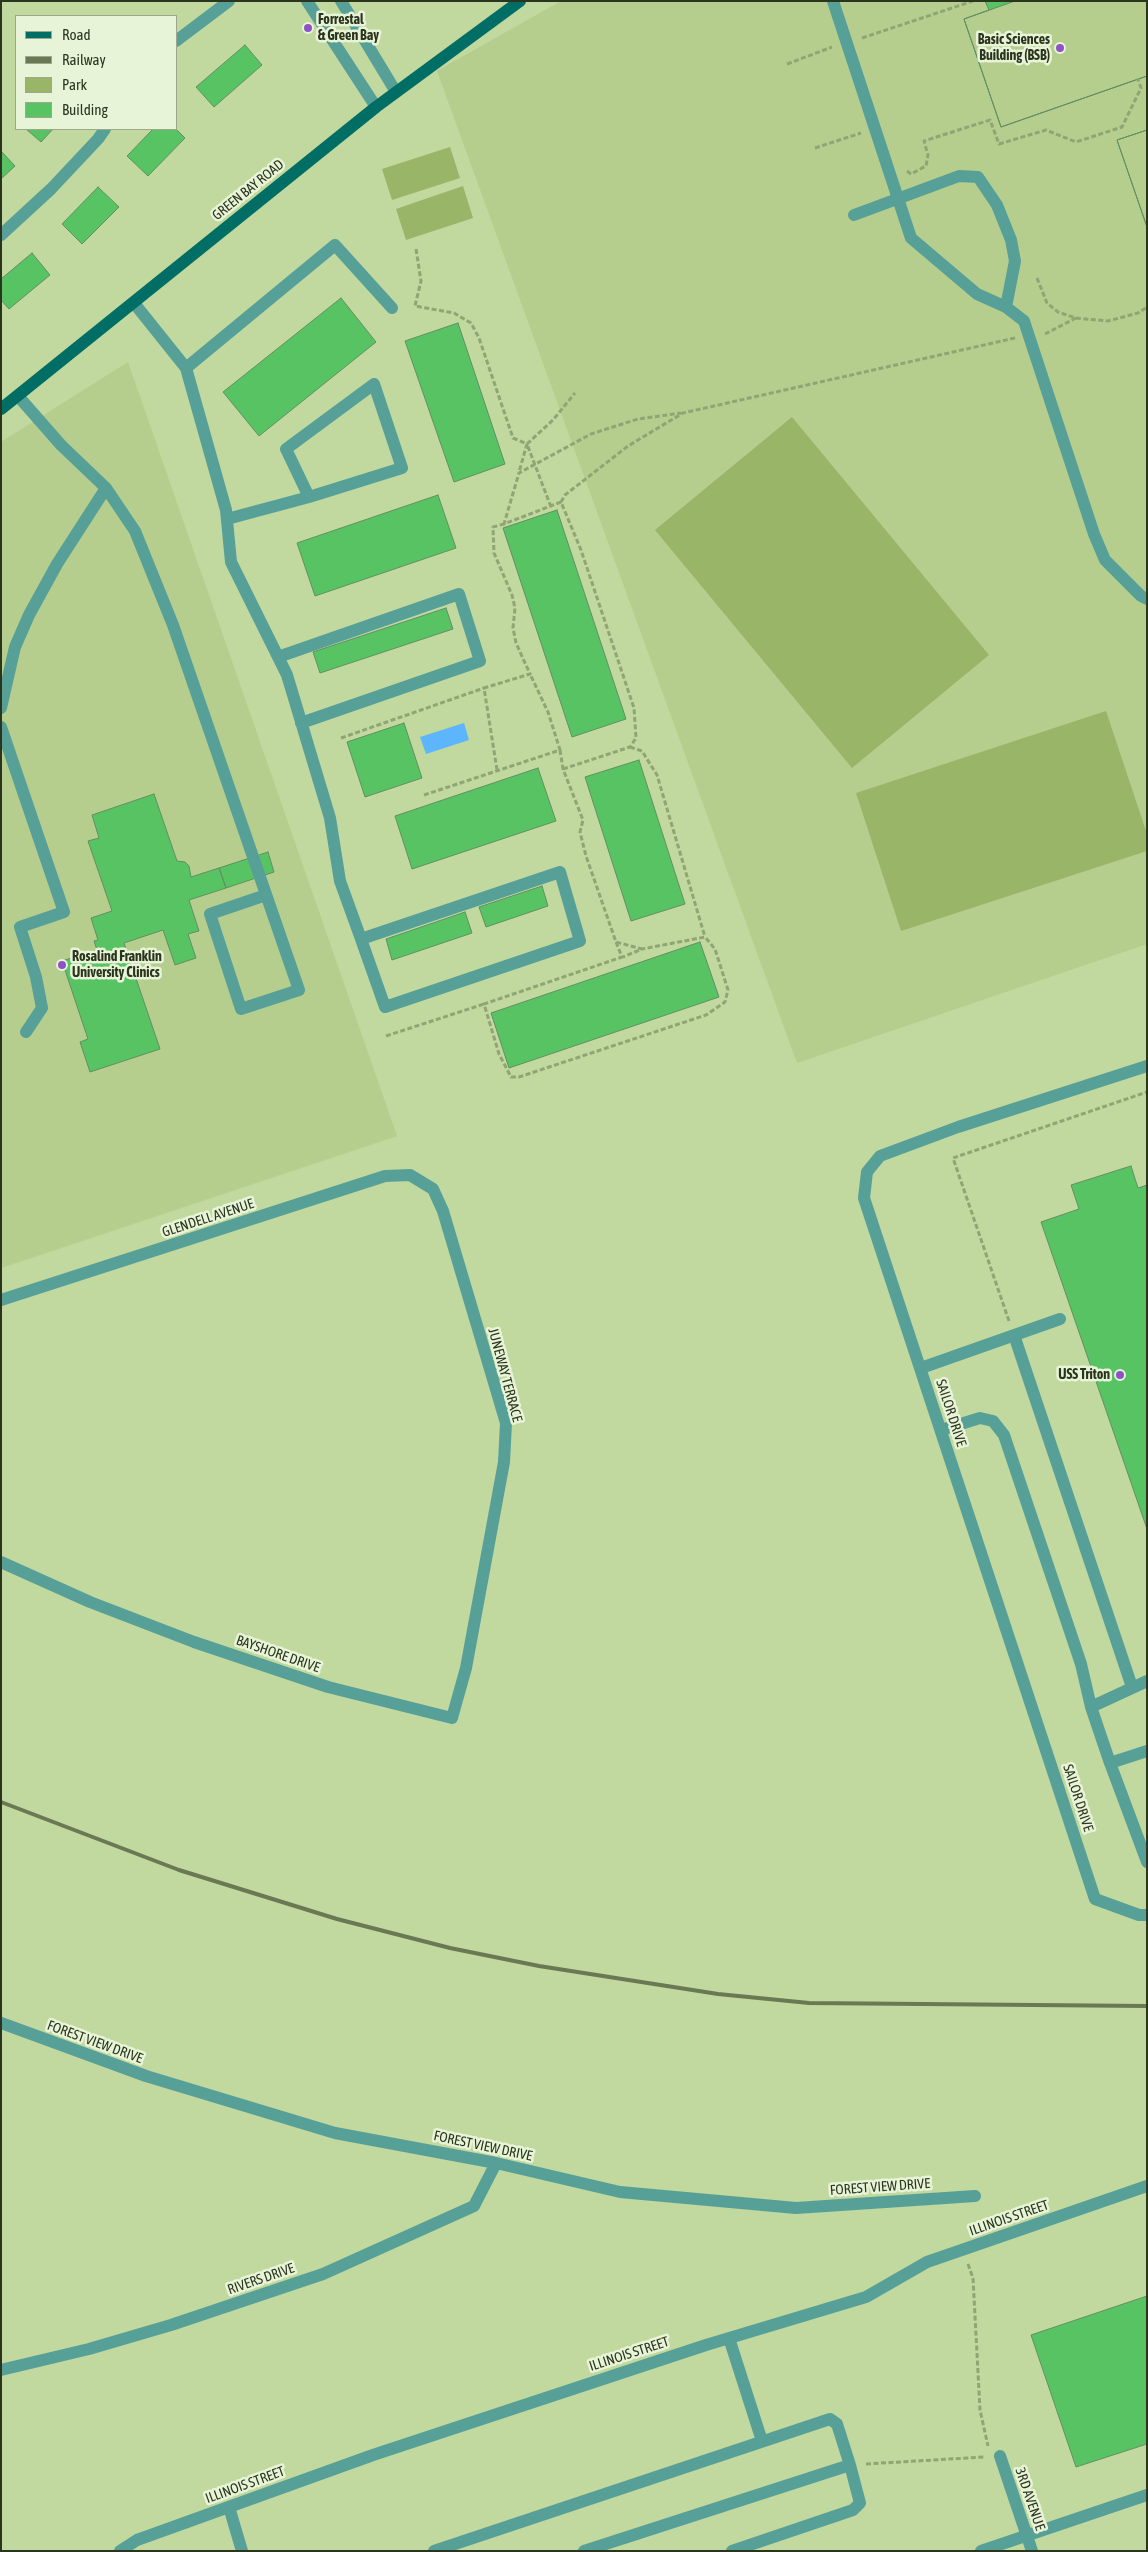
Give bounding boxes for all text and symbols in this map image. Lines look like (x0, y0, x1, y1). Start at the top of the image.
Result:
place label: Forrestal & Green Bay (318, 12, 379, 44)
legend (15, 15, 178, 130)
marker: Forrestal & Green Bay (302, 22, 314, 34)
text: Road (62, 26, 91, 43)
place label: Basic Sciences Building (BSB) (978, 32, 1050, 64)
marker: Basic Sciences Building (BSB) (1054, 42, 1066, 54)
text: Railway (62, 51, 106, 68)
text: Park (62, 76, 87, 93)
text: Building (62, 101, 108, 118)
street label: GREEN BAY ROAD (209, 156, 287, 224)
place label: Rosalind Franklin University Clinics (72, 949, 162, 982)
marker: Rosalind Franklin University Clinics (56, 959, 68, 971)
street label: GLENDELL AVENUE (160, 1195, 256, 1241)
street label: JUNEWAY TERRACE (484, 1326, 526, 1424)
place label: USS Triton (1058, 1367, 1110, 1383)
marker: USS Triton (1114, 1369, 1126, 1381)
street label: SAILOR DRIVE (932, 1377, 970, 1449)
street label: BAYSHORE DRIVE (234, 1632, 322, 1676)
street label: SAILOR DRIVE (1059, 1762, 1097, 1834)
street label: FOREST VIEW DRIVE (45, 2017, 145, 2067)
street label: FOREST VIEW DRIVE (432, 2127, 534, 2165)
street label: FOREST VIEW DRIVE (829, 2175, 931, 2199)
street label: ILLINOIS STREET (967, 2197, 1051, 2239)
street label: RIVERS DRIVE (225, 2260, 297, 2298)
street label: ILLINOIS STREET (587, 2333, 671, 2375)
street label: ILLINOIS STREET (203, 2463, 287, 2507)
street label: 3RD AVENUE (1011, 2465, 1049, 2533)

